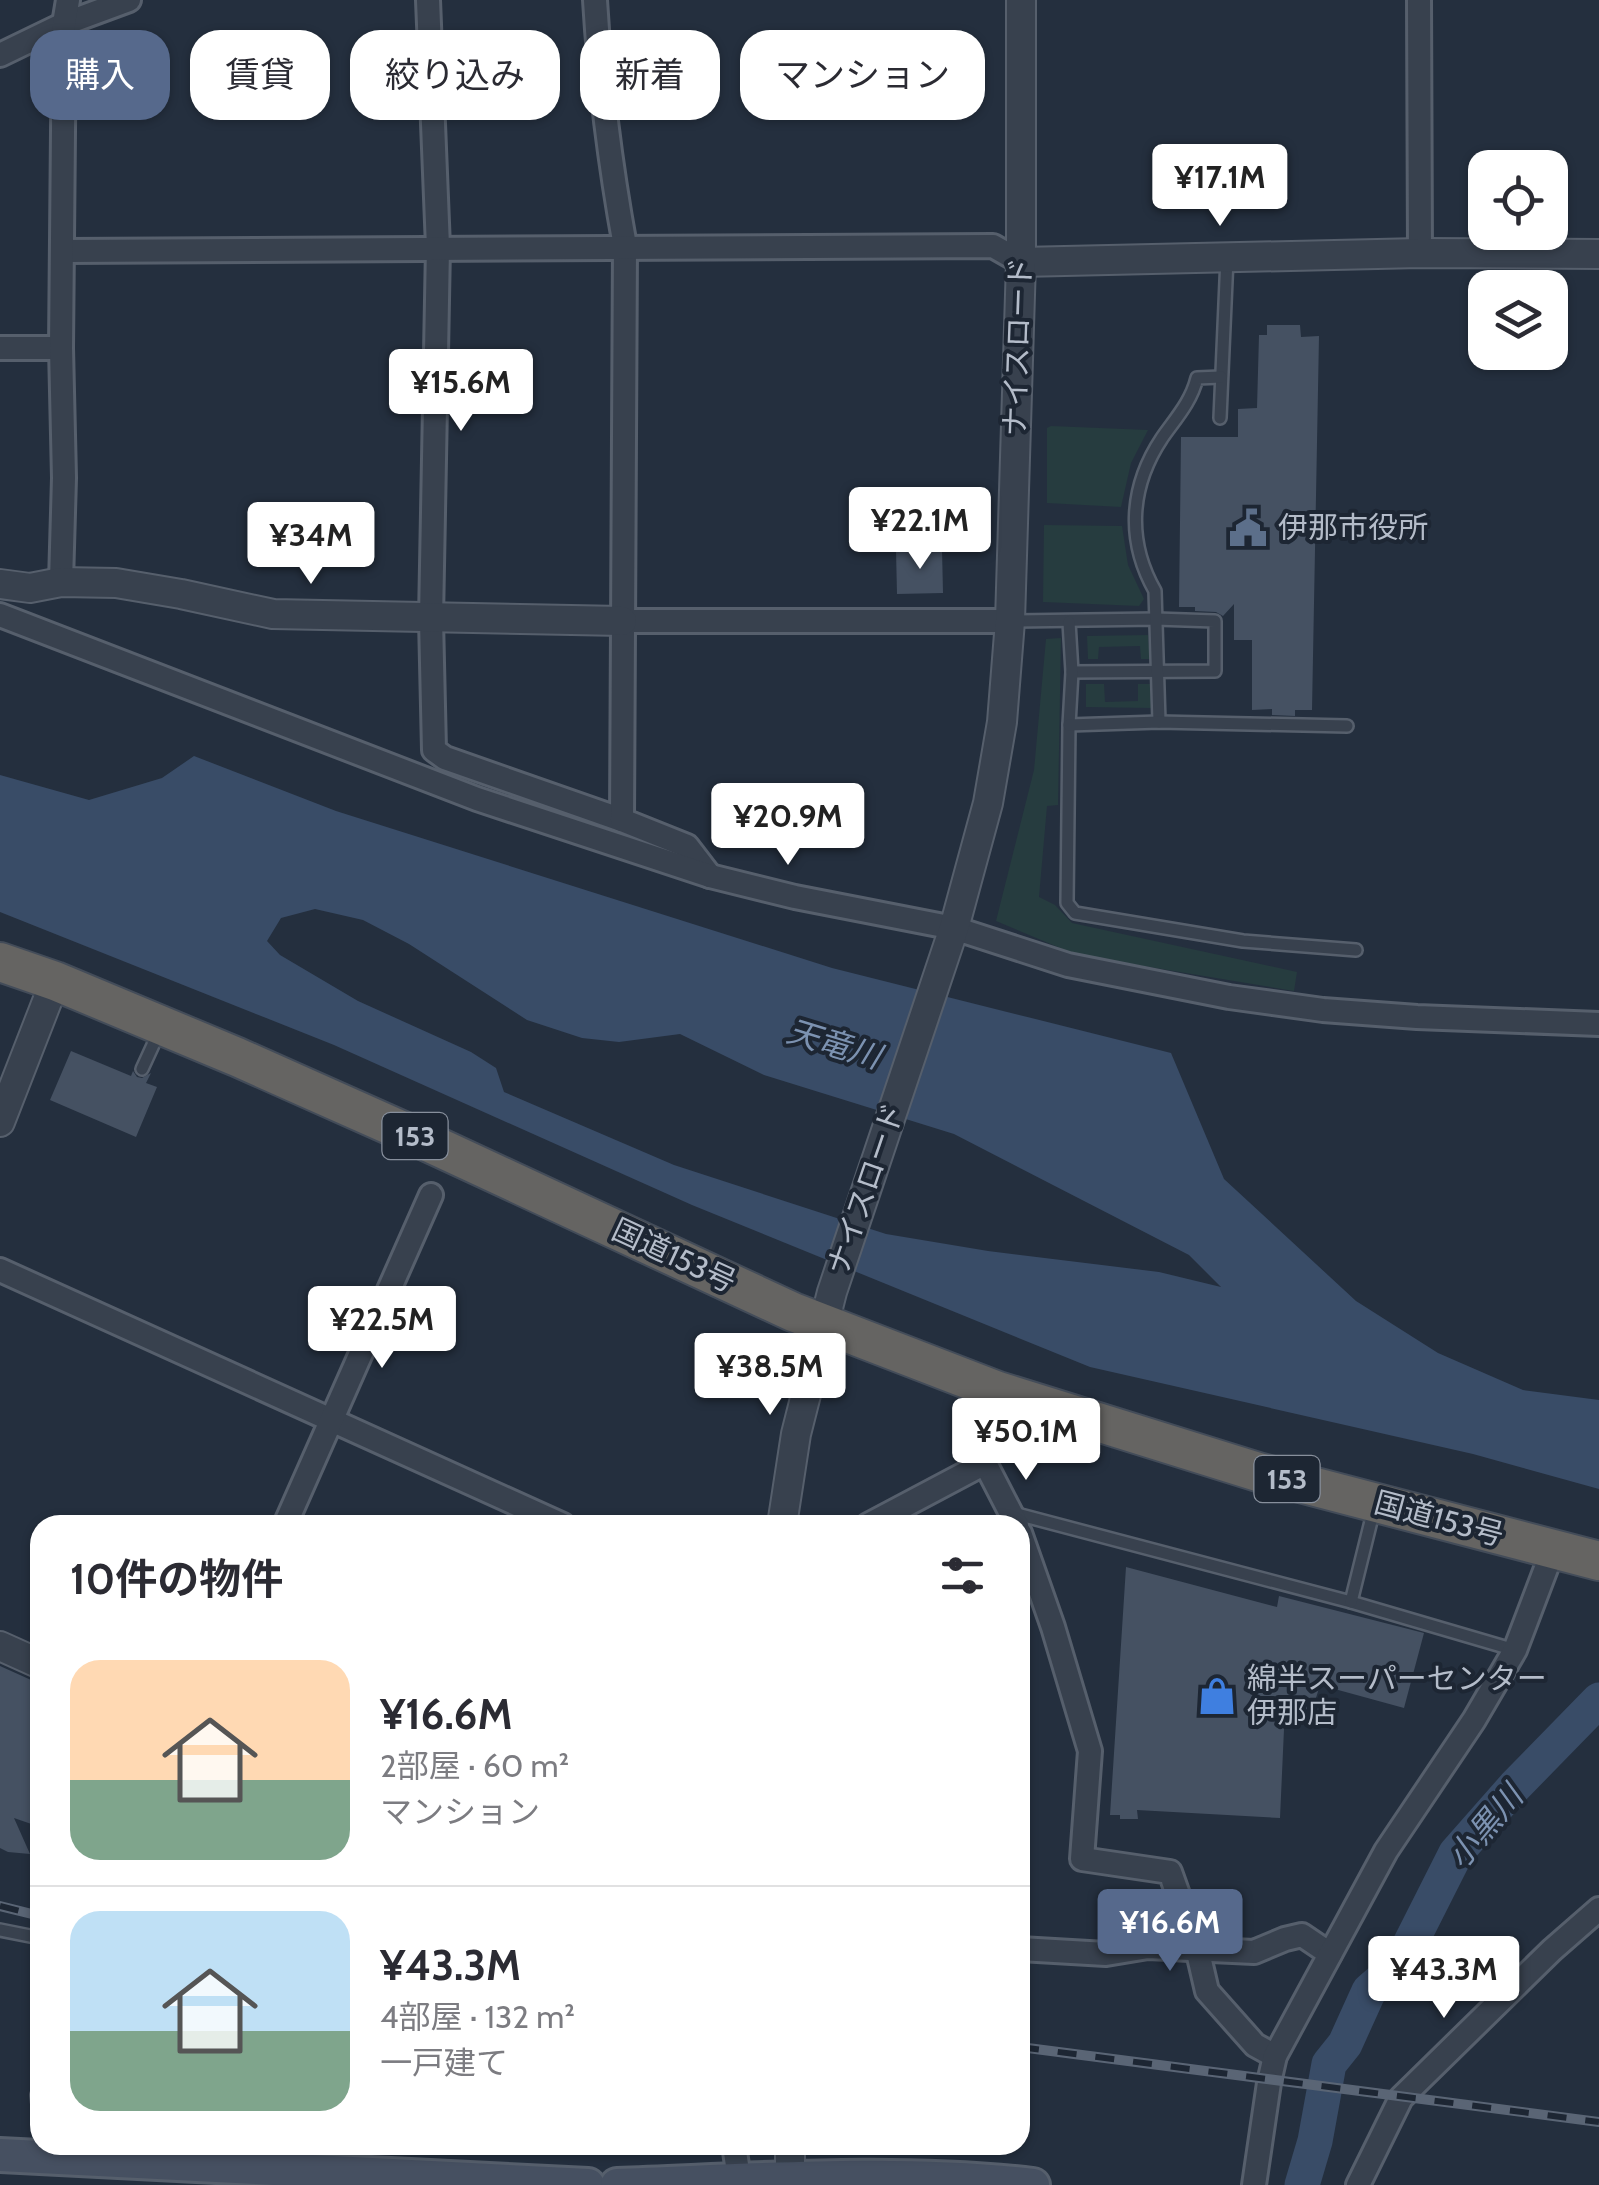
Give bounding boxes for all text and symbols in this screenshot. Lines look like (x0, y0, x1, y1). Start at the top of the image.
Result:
chip: 購入 (30, 30, 170, 120)
chip: 賃貸 (190, 30, 330, 120)
chip: 絞り込み (350, 30, 560, 120)
chip: 新着 (580, 30, 720, 120)
chip: マンション (740, 30, 985, 120)
pin: ¥17.1M (1139, 144, 1301, 229)
map controls (1468, 150, 1568, 370)
button: locate (1468, 150, 1568, 250)
text: ¥17.1M (1174, 157, 1266, 196)
street label: ナイスロード (996, 257, 1039, 437)
button: layers (1468, 270, 1568, 370)
pin: ¥15.6M (380, 349, 542, 434)
text: ¥15.6M (411, 362, 511, 401)
pin: ¥22.1M (839, 487, 1001, 572)
text: ¥22.1M (871, 500, 969, 539)
pin: ¥34M (252, 502, 370, 587)
public building icon: 伊那市役所 (1227, 507, 1269, 549)
place label: 伊那市役所 (1278, 509, 1428, 546)
text: ¥34M (269, 515, 353, 554)
pin: ¥20.9M (707, 783, 869, 868)
text: ¥20.9M (733, 796, 843, 835)
water label: 天竜川 (783, 1011, 889, 1077)
street label: ナイスロード (819, 1098, 912, 1280)
road number: 153 (382, 1113, 448, 1159)
street label: 国道153号 (606, 1211, 742, 1300)
pin: ¥22.5M (301, 1286, 463, 1371)
text: ¥22.5M (330, 1299, 434, 1338)
pin: ¥38.5M (689, 1333, 851, 1418)
text: ¥38.5M (717, 1346, 823, 1385)
pin: ¥50.1M (945, 1398, 1107, 1483)
text: ¥50.1M (974, 1411, 1078, 1450)
road number: 153 (1254, 1456, 1320, 1502)
street label: 国道153号 (1370, 1484, 1508, 1554)
icon: filters (935, 1548, 990, 1603)
text: 10件の物件 (70, 1553, 283, 1605)
place label: 綿半スーパーセンター 伊那店 (1247, 1660, 1547, 1731)
shop icon: 綿半スーパーセンター 伊那店 (1196, 1675, 1238, 1717)
text: ¥16.6M (380, 1688, 512, 1740)
icon: home (150, 1700, 270, 1820)
text: 2部屋 · 60 m² (380, 1746, 569, 1785)
water label: 小黒川 (1439, 1775, 1532, 1876)
text: マンション (380, 1792, 540, 1831)
pin: ¥16.6M (1089, 1889, 1251, 1974)
text: ¥16.6M (1120, 1902, 1220, 1941)
pin: ¥43.3M (1363, 1936, 1525, 2021)
text: ¥43.3M (380, 1939, 521, 1991)
text: ¥43.3M (1390, 1949, 1498, 1988)
icon: home (150, 1951, 270, 2071)
text: 4部屋 · 132 m² (380, 1997, 575, 2036)
text: 一戸建て (380, 2043, 508, 2082)

